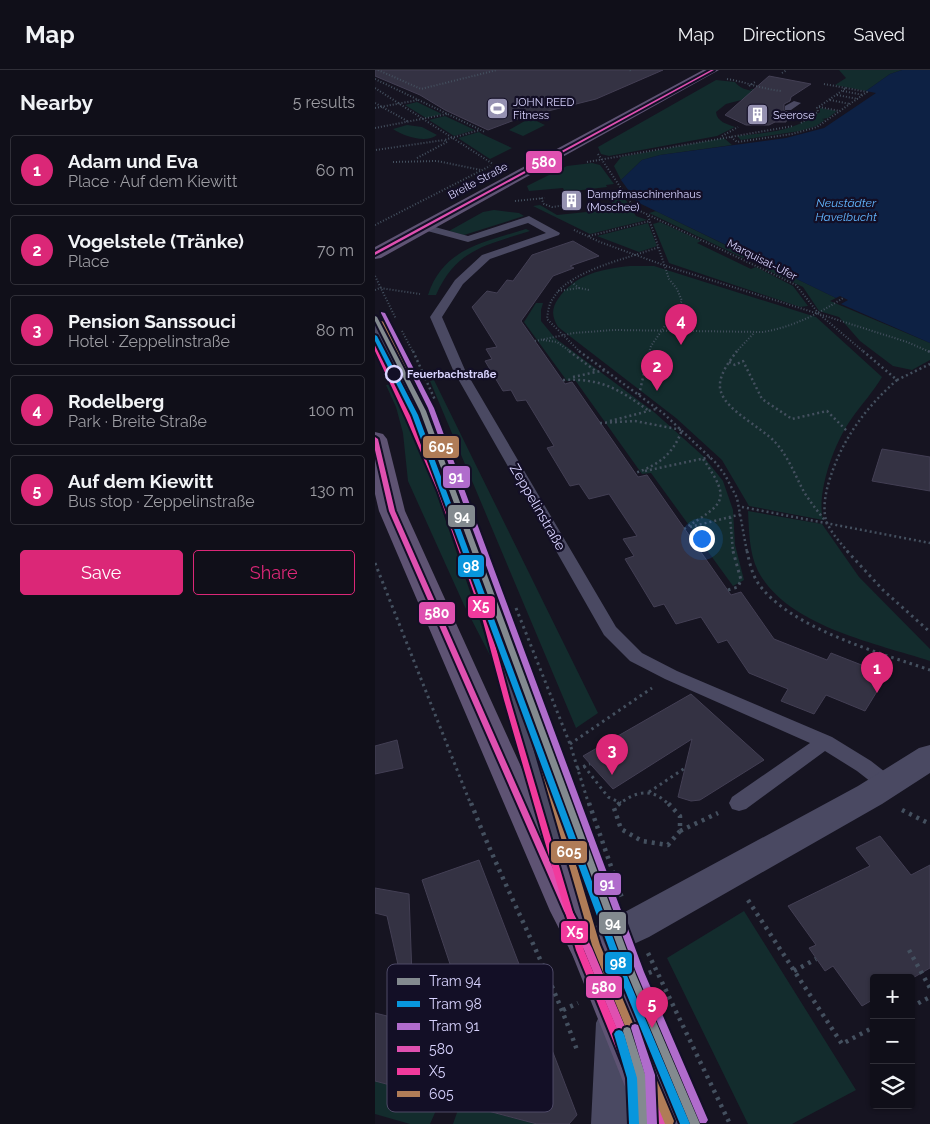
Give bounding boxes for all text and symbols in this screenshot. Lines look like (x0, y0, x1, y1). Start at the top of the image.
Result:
text: Map (25, 20, 75, 49)
text: Map (678, 24, 714, 45)
text: Directions (742, 24, 826, 45)
text: Saved (854, 24, 905, 45)
text: Nearby (20, 90, 93, 115)
text: 5 results (293, 93, 355, 112)
sports icon: JOHN REED Fitness (485, 96, 509, 120)
place label: JOHN REED Fitness (513, 96, 575, 122)
building icon: Seerose (745, 103, 769, 127)
place label: Seerose (773, 109, 815, 122)
text: Adam und Eva (68, 150, 198, 172)
line badge: 580 (525, 150, 563, 174)
text: 580 (532, 154, 556, 170)
street label: Breite Straße (446, 160, 510, 202)
text: 1 (33, 161, 41, 180)
text: 60 m (316, 161, 354, 180)
text: Place · Auf dem Kiewitt (68, 172, 237, 191)
building icon: Dampfmaschinenhaus (Moschee) (559, 188, 583, 212)
place label: Dampfmaschinenhaus (Moschee) (587, 188, 701, 214)
water label: Neustädter Havelbucht (815, 196, 877, 224)
text: Vogelstele (Tränke) (68, 230, 244, 252)
street label: Marquisat-Ufer (725, 237, 799, 283)
text: 2 (32, 241, 42, 260)
text: 70 m (317, 241, 354, 260)
text: Place (68, 252, 109, 271)
pin: 4 (665, 304, 697, 345)
text: Pension Sanssouci (68, 310, 236, 332)
text: 3 (33, 321, 41, 340)
text: 80 m (316, 321, 354, 340)
text: Hotel · Zeppelinstraße (68, 332, 230, 351)
pin: 2 (641, 350, 673, 391)
marker: Feuerbachstraße (385, 365, 403, 383)
place label: Feuerbachstraße (407, 368, 497, 381)
text: Rodelberg (68, 390, 164, 412)
text: 4 (32, 401, 42, 420)
text: 100 m (309, 401, 354, 420)
text: Park · Breite Straße (68, 412, 207, 431)
line badge: 605 (422, 435, 460, 459)
text: 605 (429, 439, 454, 455)
street label: Zeppelinstraße (507, 461, 569, 553)
line badge: 91 (442, 465, 471, 489)
text: 91 (448, 469, 464, 485)
text: Auf dem Kiewitt (68, 470, 213, 492)
text: 5 (33, 481, 41, 500)
text: 130 m (310, 481, 354, 500)
text: Bus stop · Zeppelinstraße (68, 492, 255, 511)
line badge: 94 (447, 504, 476, 528)
text: 94 (454, 508, 470, 524)
your location (689, 526, 715, 552)
button: Save (20, 550, 183, 595)
button: Share (193, 550, 355, 595)
line badge: 98 (457, 554, 485, 578)
text: 98 (463, 558, 479, 574)
line badge: X5 (467, 595, 496, 619)
text: X5 (472, 598, 490, 614)
line badge: 580 (418, 601, 456, 625)
text: 580 (425, 605, 449, 621)
pin: 1 (861, 652, 893, 693)
pin: 3 (596, 734, 628, 775)
line badge: 605 (550, 840, 588, 864)
text: 605 (557, 844, 582, 860)
line badge: 91 (593, 872, 622, 896)
text: 91 (599, 876, 615, 892)
line badge: 94 (598, 911, 627, 935)
text: 94 (605, 915, 621, 931)
line badge: X5 (560, 920, 589, 944)
text: X5 (566, 924, 584, 940)
line badge: 98 (604, 951, 633, 975)
text: 98 (610, 955, 626, 971)
legend (387, 964, 553, 1112)
text: Tram 94 (429, 973, 481, 989)
map controls (870, 974, 915, 1109)
button: + (870, 974, 915, 1019)
line badge: 580 (585, 975, 623, 999)
text: 580 (592, 979, 616, 995)
pin: 5 (636, 987, 668, 1028)
text: Tram 98 (429, 996, 482, 1012)
text: Tram 91 (429, 1018, 479, 1034)
button: − (870, 1019, 915, 1064)
text: 580 (429, 1041, 454, 1057)
text: X5 (429, 1063, 446, 1079)
button: layers (870, 1064, 915, 1109)
text: 605 (429, 1086, 454, 1102)

